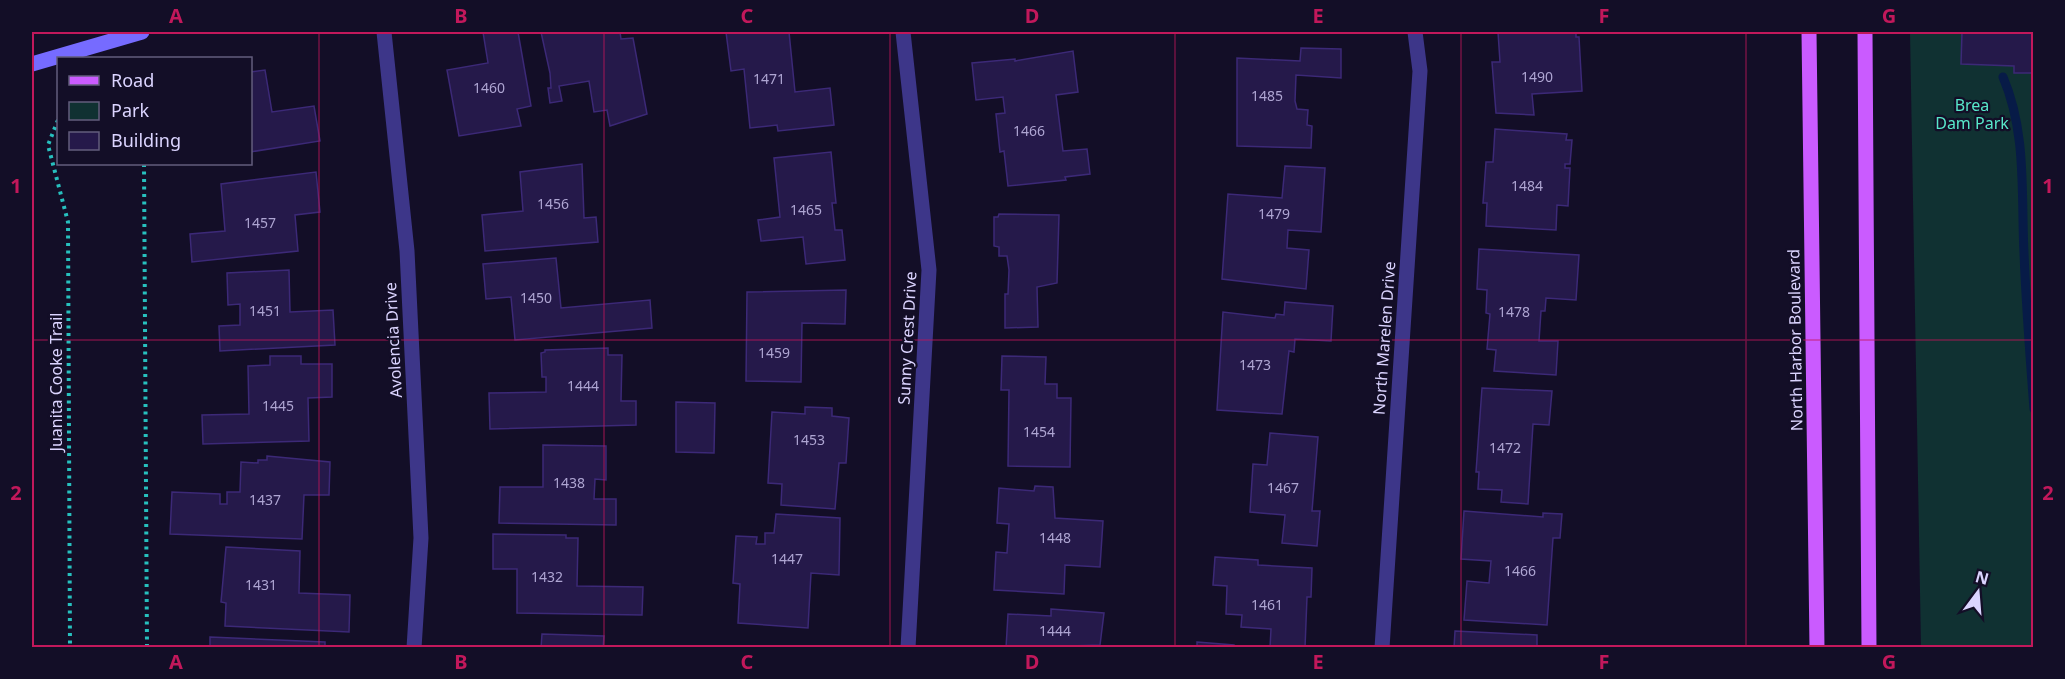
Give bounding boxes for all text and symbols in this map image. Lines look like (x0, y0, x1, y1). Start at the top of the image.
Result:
text: A (169, 2, 183, 29)
text: B (454, 2, 468, 29)
text: C (741, 2, 754, 29)
text: D (1025, 2, 1039, 29)
text: E (1312, 2, 1324, 29)
text: F (1599, 2, 1609, 29)
text: G (1882, 2, 1896, 29)
legend (57, 57, 252, 165)
house number: 1490 (1521, 67, 1553, 86)
text: Road (111, 68, 154, 92)
house number: 1471 (753, 69, 785, 88)
house number: 1460 (473, 78, 505, 97)
house number: 1485 (1251, 86, 1283, 105)
park label: Brea Dam Park (1935, 94, 2009, 134)
text: Park (111, 98, 149, 122)
house number: 1466 (1013, 121, 1045, 140)
text: Building (111, 128, 181, 152)
text: 1 (10, 172, 22, 199)
text: 1 (2042, 172, 2054, 199)
house number: 1484 (1511, 176, 1543, 195)
house number: 1456 (537, 194, 569, 213)
house number: 1465 (790, 200, 822, 219)
house number: 1479 (1258, 204, 1290, 223)
house number: 1457 (244, 213, 276, 232)
street label: North Harbor Boulevard (1782, 249, 1808, 431)
street label: North Marelen Drive (1368, 260, 1400, 416)
street label: Sunny Crest Drive (893, 271, 921, 405)
street label: Avolencia Drive (379, 282, 407, 398)
house number: 1450 (520, 288, 552, 307)
house number: 1451 (249, 301, 281, 320)
house number: 1478 (1498, 302, 1530, 321)
street label: Juanita Cooke Trail (45, 313, 67, 453)
house number: 1459 (758, 343, 790, 362)
house number: 1473 (1239, 355, 1271, 374)
house number: 1444 (567, 376, 599, 395)
house number: 1445 (262, 396, 294, 415)
house number: 1454 (1023, 422, 1055, 441)
house number: 1453 (793, 430, 825, 449)
house number: 1472 (1489, 438, 1521, 457)
house number: 1438 (553, 473, 585, 492)
house number: 1467 (1267, 478, 1299, 497)
text: 2 (10, 479, 22, 506)
text: 2 (2042, 479, 2054, 506)
house number: 1437 (249, 490, 281, 509)
house number: 1448 (1039, 528, 1071, 547)
house number: 1447 (771, 549, 803, 568)
house number: 1466 (1504, 561, 1536, 580)
north arrow (1948, 562, 2008, 622)
text: N (1973, 565, 1991, 590)
house number: 1432 (531, 567, 563, 586)
house number: 1431 (245, 575, 277, 594)
house number: 1461 (1251, 595, 1283, 614)
house number: 1444 (1039, 621, 1071, 640)
text: A (169, 648, 183, 675)
text: B (454, 648, 468, 675)
text: C (741, 648, 754, 675)
text: D (1025, 648, 1039, 675)
text: E (1312, 648, 1324, 675)
text: F (1599, 648, 1609, 675)
text: G (1882, 648, 1896, 675)

